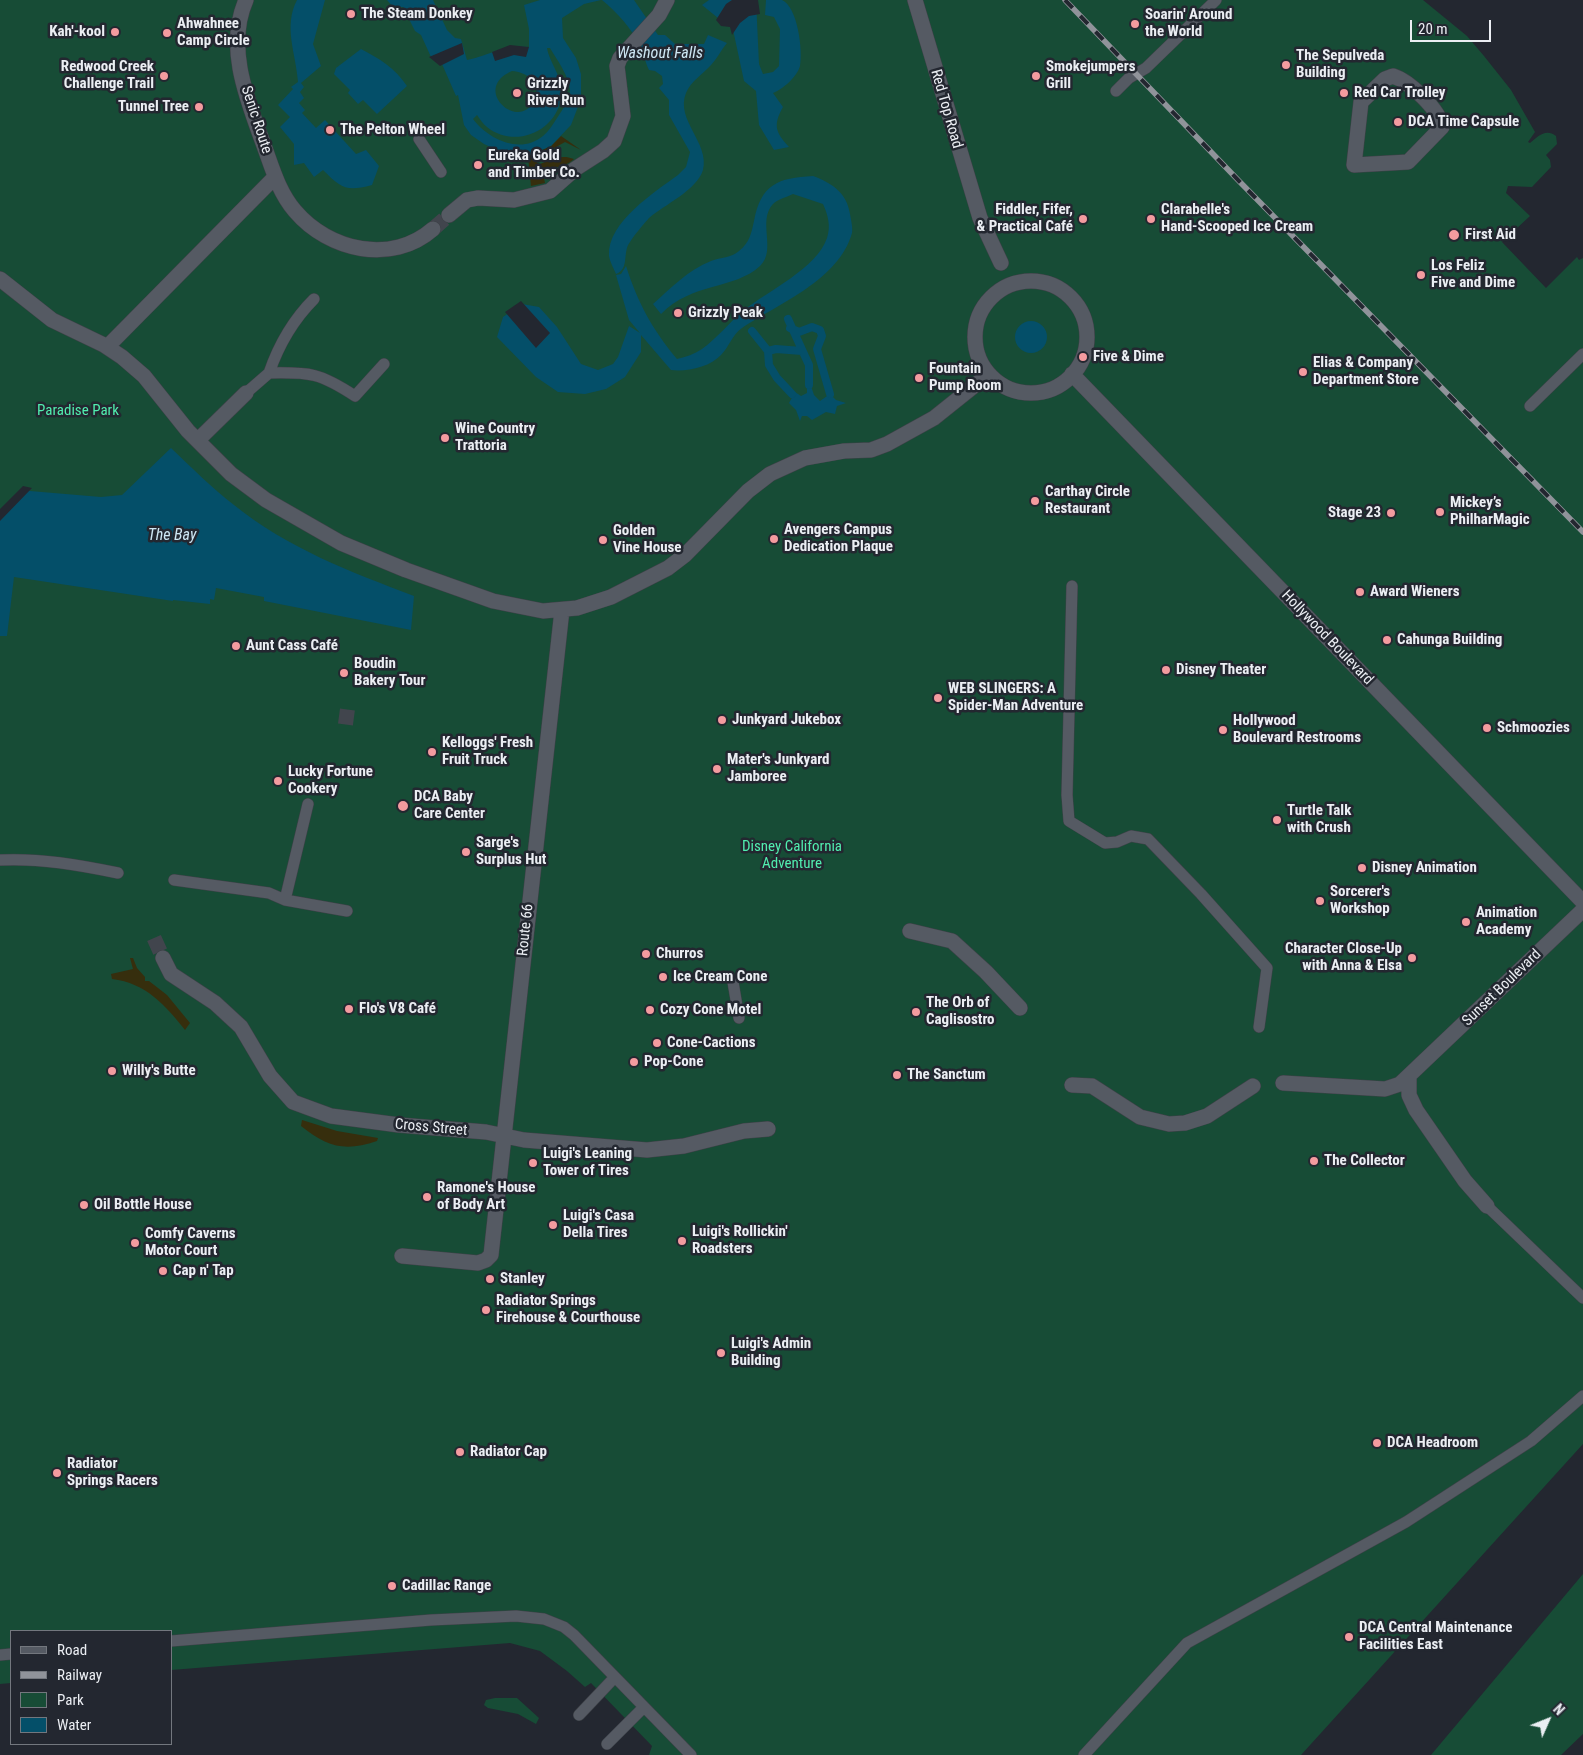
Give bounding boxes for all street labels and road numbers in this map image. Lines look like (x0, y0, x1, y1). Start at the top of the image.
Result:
street label: Red Top Road (926, 67, 966, 151)
street label: Senic Route (237, 84, 275, 156)
street label: Hollywood Boulevard (1277, 587, 1377, 689)
street label: Route 66 (514, 903, 538, 957)
street label: Sunset Boulevard (1459, 946, 1545, 1030)
street label: Cross Street (394, 1116, 468, 1140)

